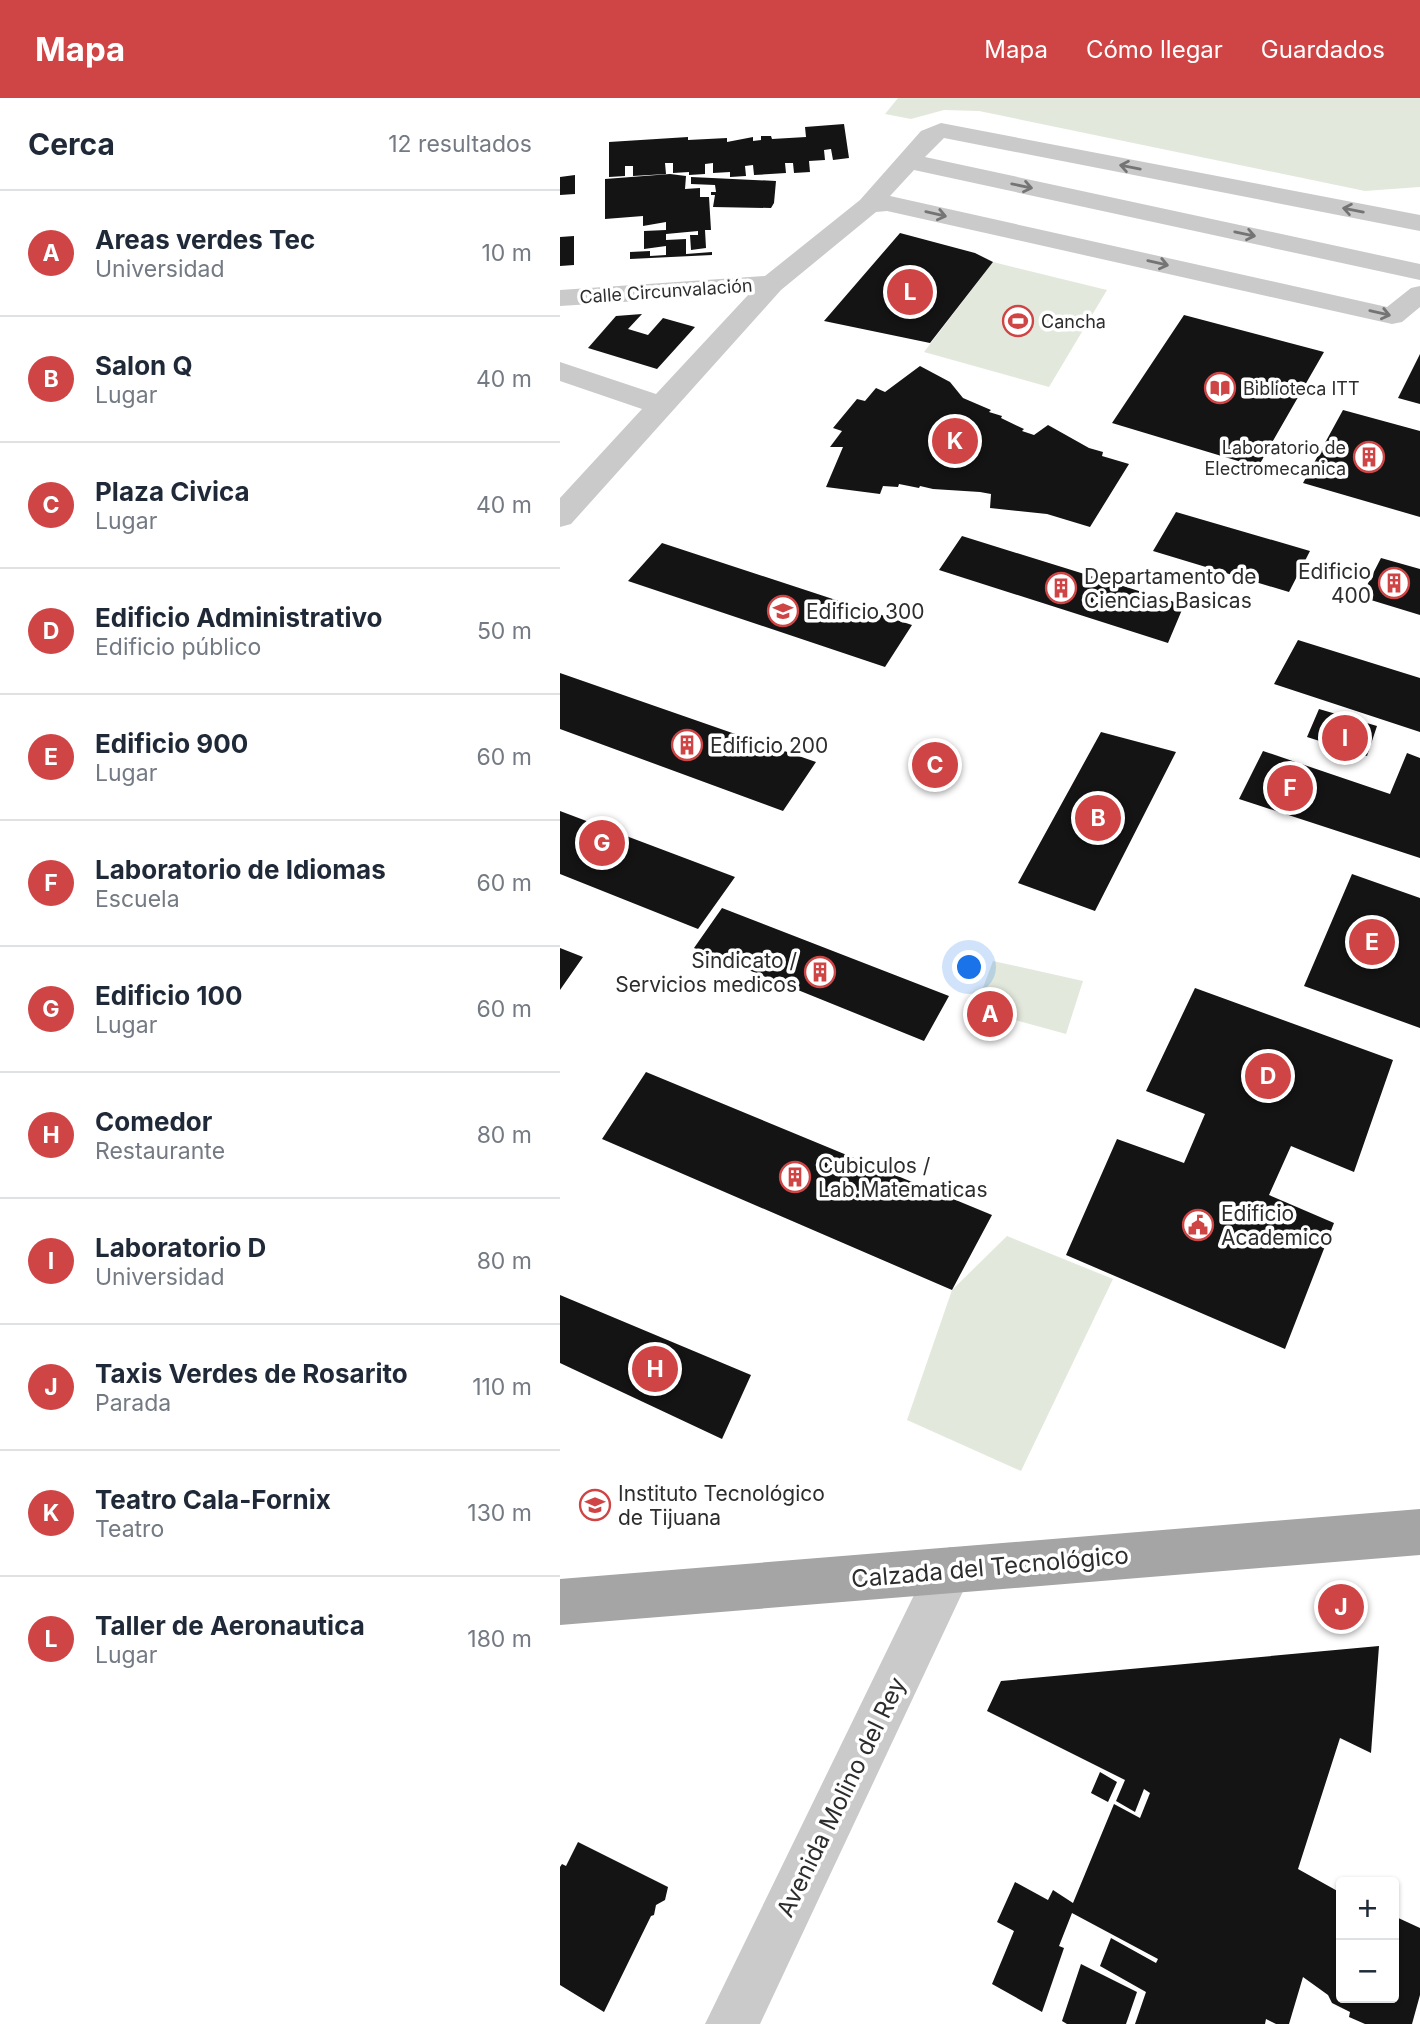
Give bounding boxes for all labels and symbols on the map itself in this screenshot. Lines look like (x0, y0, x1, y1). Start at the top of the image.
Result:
one-way arrow (1119, 159, 1142, 173)
one-way arrow (1010, 179, 1033, 193)
one-way arrow (1342, 203, 1365, 216)
one-way arrow (924, 207, 947, 221)
one-way arrow (1233, 227, 1256, 241)
one-way arrow (1146, 257, 1169, 271)
pin: L (887, 266, 933, 318)
street label: Calle Circunvalación (579, 274, 753, 308)
sports icon: Cancha (1001, 304, 1035, 338)
one-way arrow (1368, 307, 1391, 321)
place label: Cancha (1041, 311, 1106, 332)
library icon: Biblioteca ITT (1203, 371, 1237, 405)
place label: Biblioteca ITT (1243, 378, 1360, 399)
pin: K (932, 415, 978, 467)
place label: Laboratorio de Electromecanica (1204, 437, 1346, 479)
building icon: Laboratorio de Electromecanica (1352, 440, 1386, 474)
place label: Edificio 400 (1298, 559, 1371, 608)
place label: Departamento de Ciencias Basicas (1084, 564, 1257, 613)
building icon: Edificio 400 (1377, 566, 1411, 600)
building icon: Departamento de Ciencias Basicas (1044, 571, 1078, 605)
school or university icon: Edificio 300 (766, 594, 800, 628)
place label: Edificio 300 (806, 599, 924, 624)
pin: I (1322, 712, 1368, 764)
building icon: Edificio 200 (670, 728, 704, 762)
place label: Edificio 200 (710, 733, 828, 758)
pin: C (912, 739, 958, 791)
pin: F (1267, 762, 1313, 814)
pin: B (1075, 792, 1121, 844)
pin: G (579, 817, 625, 869)
pin: E (1349, 916, 1395, 968)
place label: Sindicato / Servicios medicos (615, 948, 797, 997)
your location (952, 950, 986, 984)
building icon: Sindicato / Servicios medicos (803, 955, 837, 989)
pin: A (967, 988, 1013, 1040)
pin: D (1245, 1050, 1291, 1102)
place label: Cubiculos / Lab.Matematicas (818, 1153, 987, 1202)
building icon: Cubiculos / Lab.Matematicas (778, 1160, 812, 1194)
place label: Edificio Academico (1221, 1201, 1333, 1250)
public building icon: Edificio Academico (1181, 1208, 1215, 1242)
pin: H (632, 1343, 678, 1395)
place label: Instituto Tecnológico de Tijuana (618, 1481, 825, 1530)
school or university icon: Instituto Tecnológico de Tijuana (578, 1488, 612, 1522)
street label: Calzada del Tecnológico (850, 1540, 1130, 1594)
pin: J (1318, 1581, 1364, 1633)
street label: Avenida Molino del Rey (770, 1672, 912, 1922)

